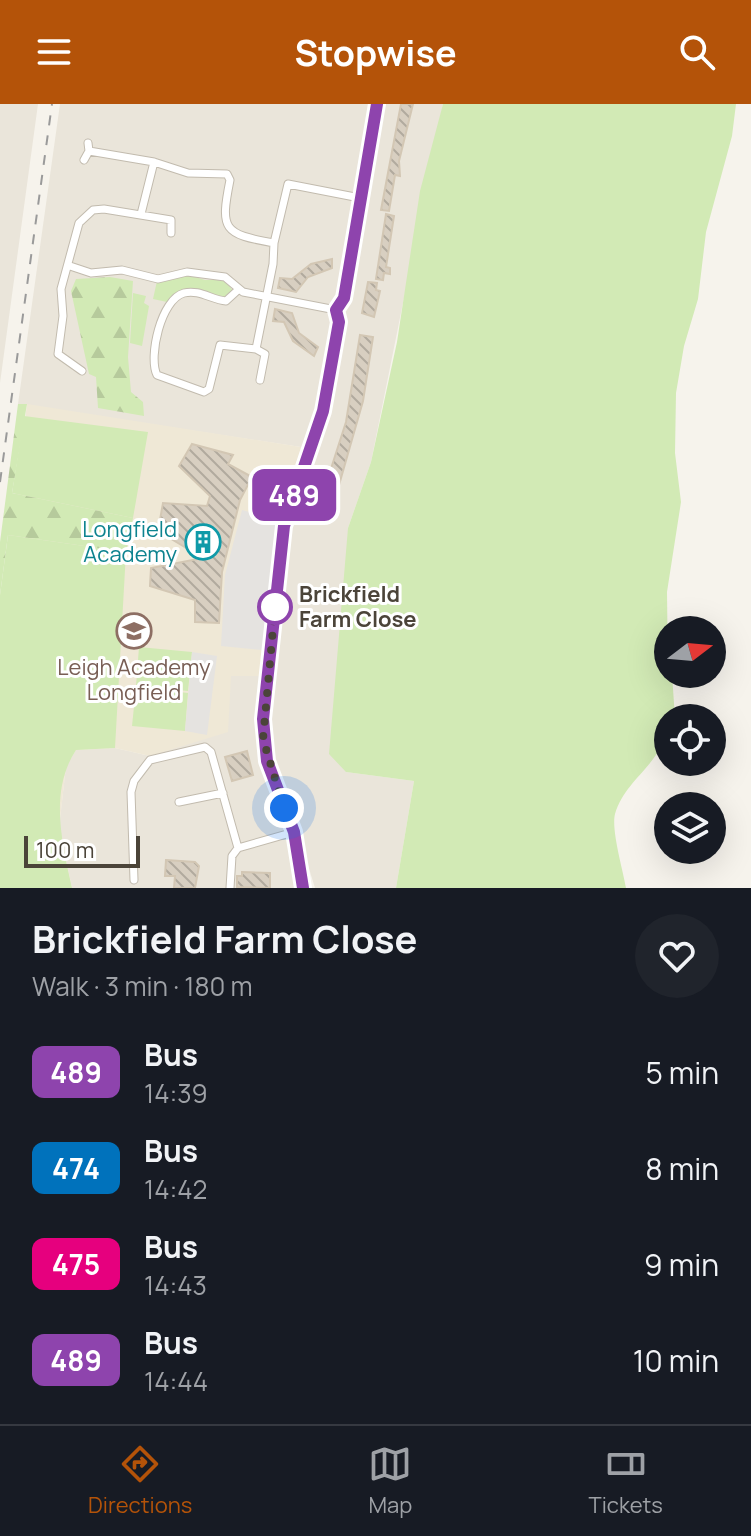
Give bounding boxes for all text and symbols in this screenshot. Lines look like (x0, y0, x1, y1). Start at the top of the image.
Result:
text: Stopwise (294, 28, 457, 77)
icon: menu (32, 30, 76, 74)
icon: search (675, 30, 719, 74)
line badge: 489 (248, 469, 340, 521)
text: 489 (268, 476, 320, 514)
place label: Longfield Academy (82, 514, 177, 569)
building icon: Longfield Academy (184, 523, 222, 561)
place label: Brickfield Farm Close (299, 579, 417, 634)
marker: Brickfield Farm Close (258, 590, 292, 624)
school or university icon: Leigh Academy Longfield (115, 612, 153, 650)
north arrow (654, 616, 726, 688)
map controls (654, 616, 726, 864)
place label: Leigh Academy Longfield (57, 652, 211, 707)
button: locate (654, 704, 726, 776)
your location (264, 788, 304, 828)
button: layers (654, 792, 726, 864)
scale bar (24, 832, 140, 868)
text: 100 m (36, 835, 94, 865)
text: Brickfield Farm Close (32, 912, 417, 964)
button: heart (635, 914, 719, 998)
text: Walk · 3 min · 180 m (32, 968, 253, 1004)
text: Bus (144, 1034, 198, 1075)
text: 5 min (645, 1052, 719, 1093)
text: 489 (50, 1053, 102, 1091)
text: 14:39 (144, 1075, 208, 1111)
text: Bus (144, 1130, 198, 1171)
text: 8 min (645, 1148, 719, 1189)
text: 474 (52, 1149, 100, 1187)
text: 14:42 (144, 1171, 207, 1207)
text: Bus (144, 1226, 198, 1267)
text: 9 min (644, 1244, 719, 1285)
text: 475 (52, 1245, 100, 1283)
text: 14:43 (144, 1267, 207, 1303)
text: Bus (144, 1322, 198, 1363)
text: 10 min (633, 1340, 719, 1381)
text: 489 (50, 1341, 102, 1379)
text: 14:44 (144, 1363, 208, 1399)
tab: Directions (88, 1442, 192, 1520)
tab: Map (368, 1442, 412, 1520)
tab: Tickets (589, 1442, 663, 1520)

